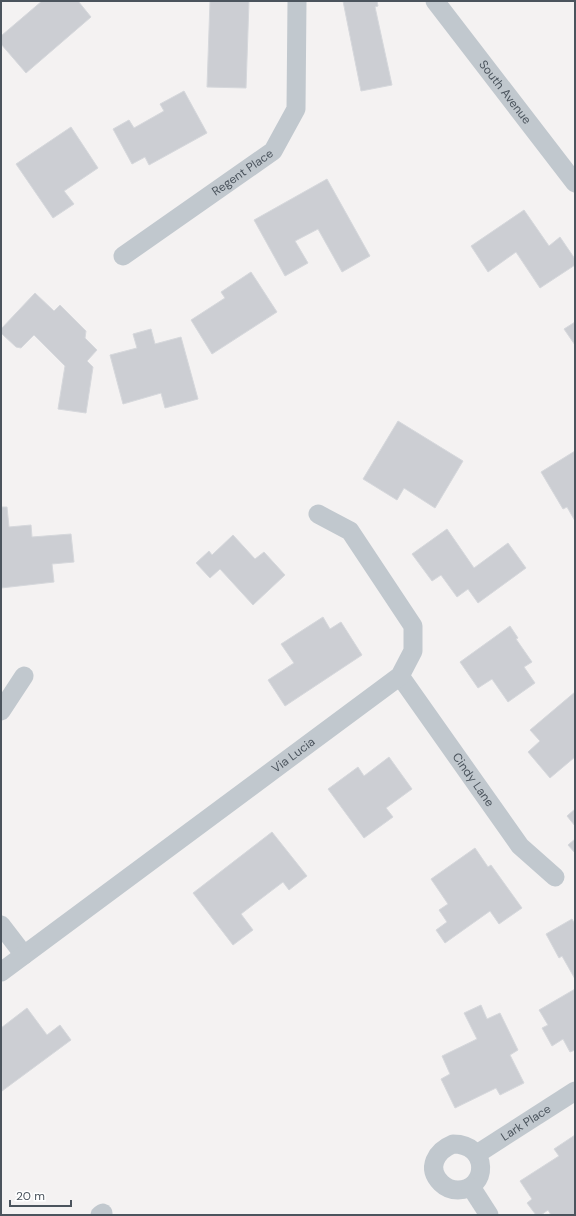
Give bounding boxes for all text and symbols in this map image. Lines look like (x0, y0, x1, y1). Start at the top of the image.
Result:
street label: South Avenue (475, 57, 535, 128)
street label: Regent Place (209, 145, 277, 199)
street label: Via Lucia (268, 734, 318, 776)
street label: Cindy Lane (449, 750, 498, 810)
street label: Lark Place (498, 1101, 554, 1145)
scale bar (10, 1182, 71, 1208)
text: 20 m (16, 1188, 45, 1204)

